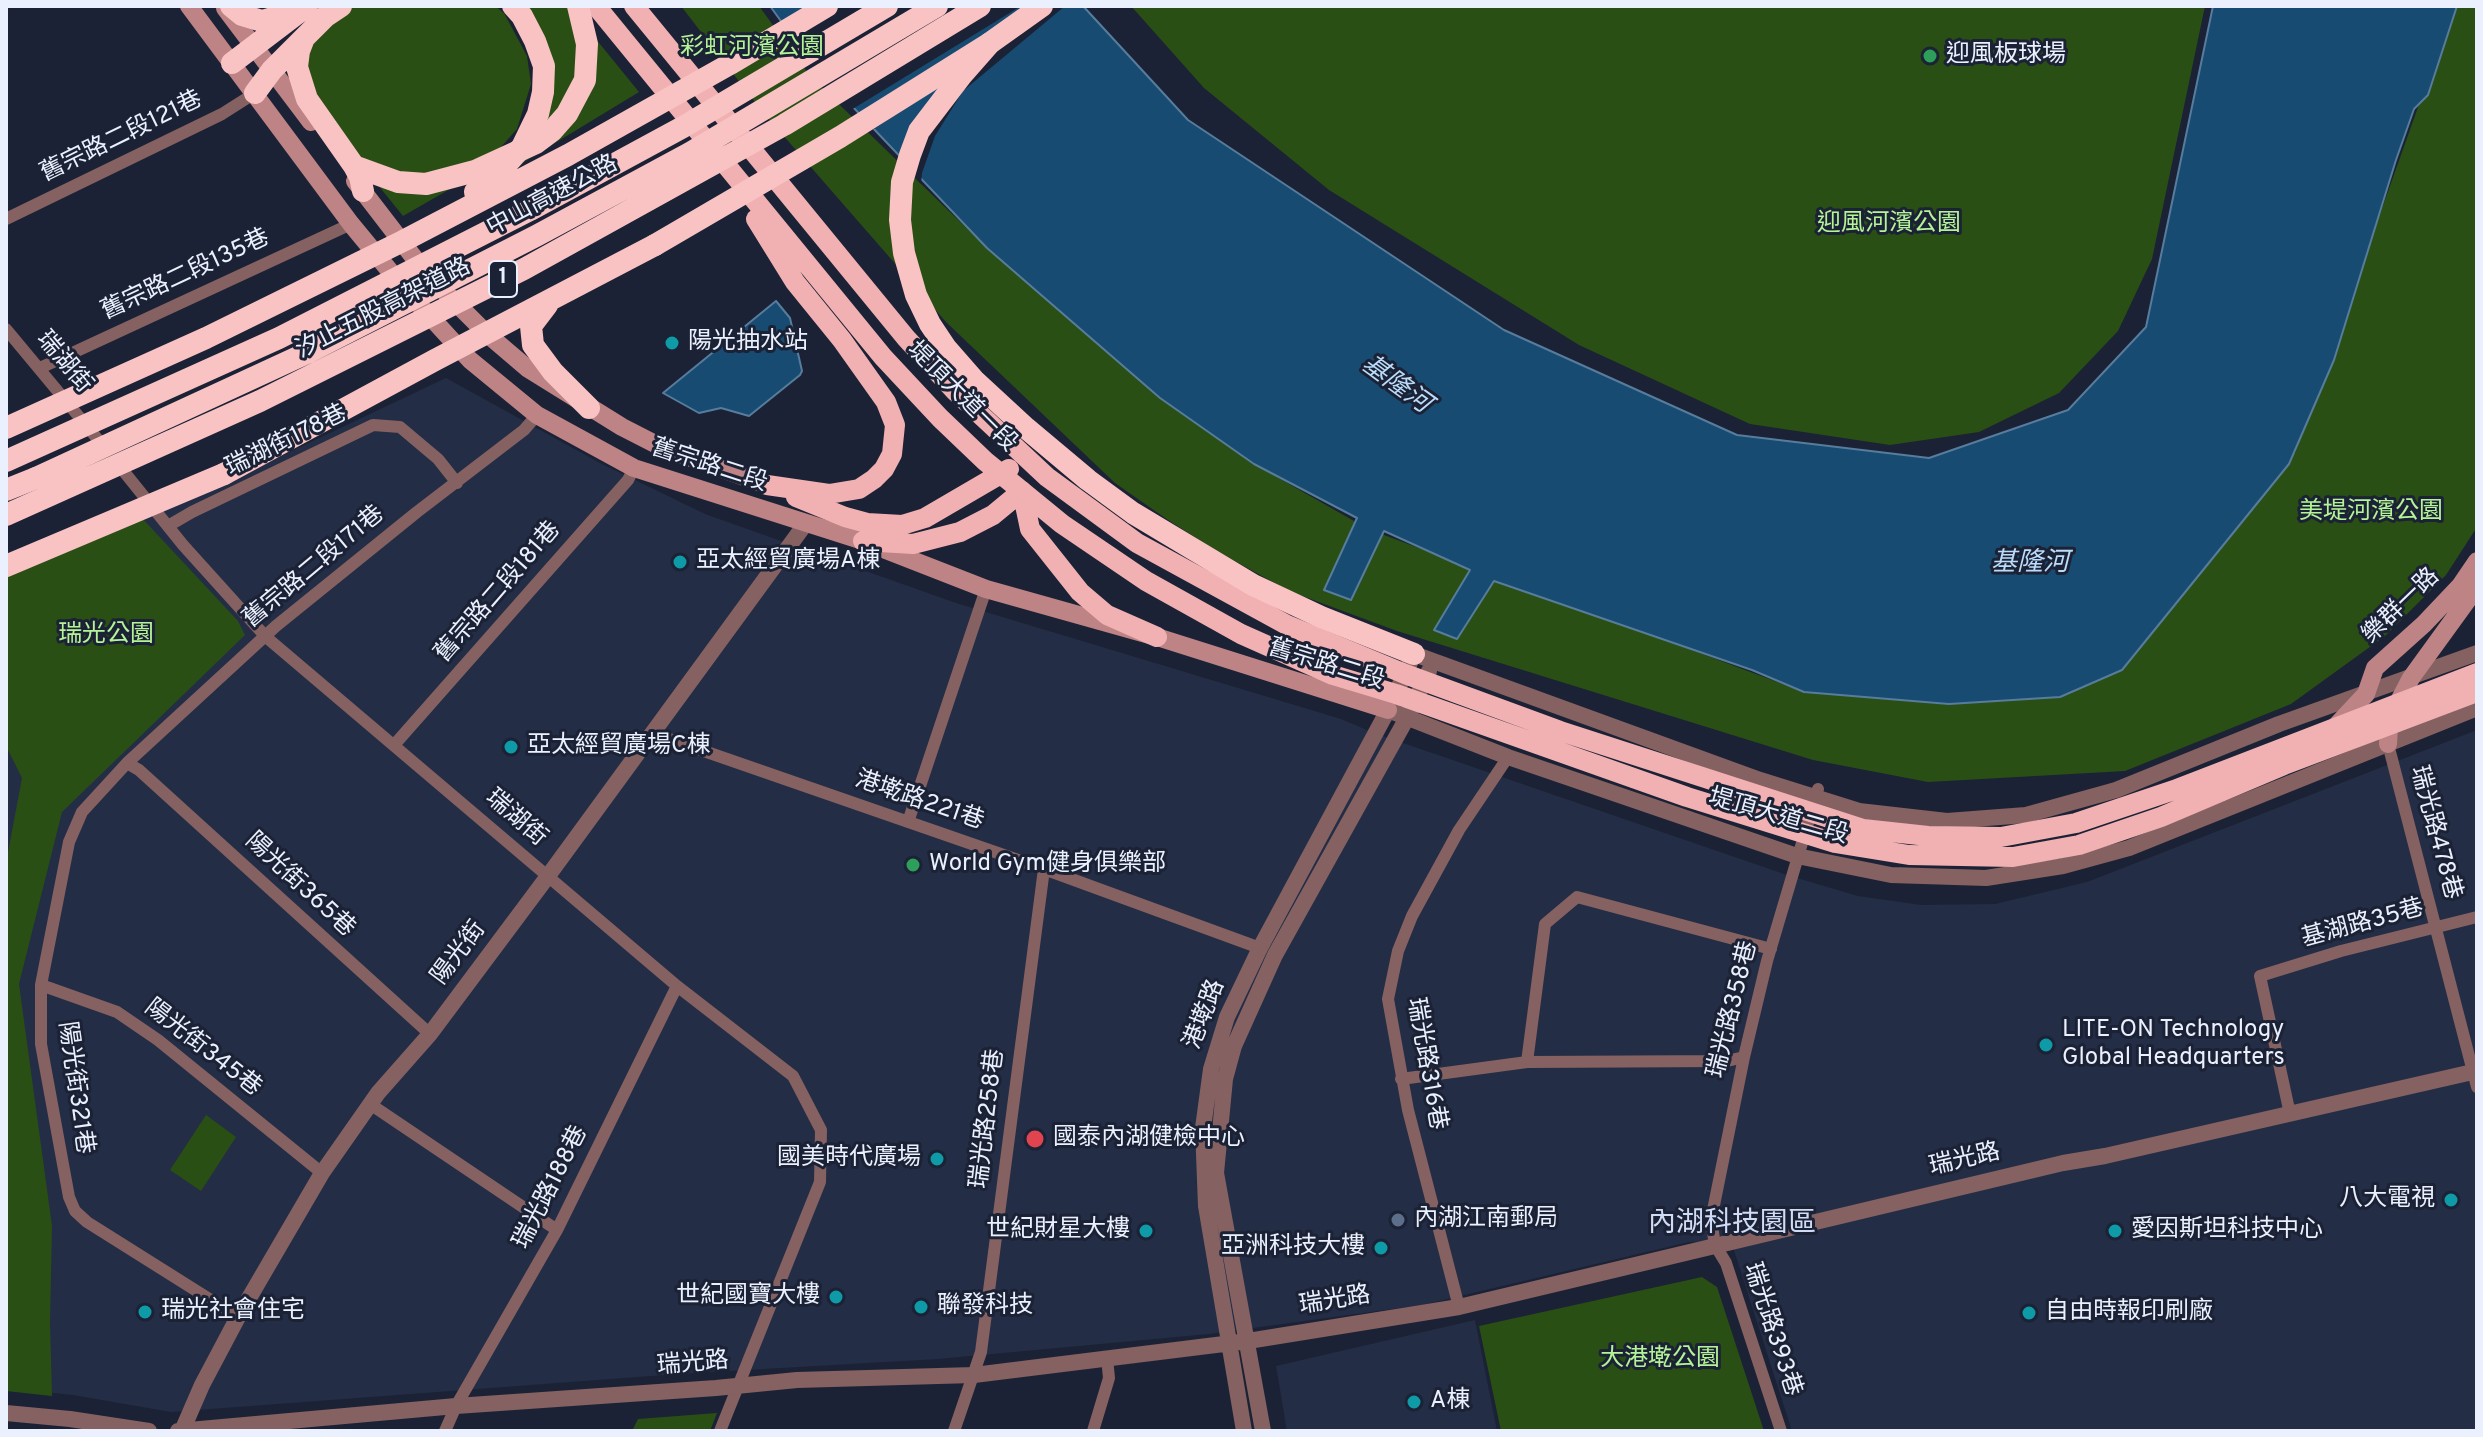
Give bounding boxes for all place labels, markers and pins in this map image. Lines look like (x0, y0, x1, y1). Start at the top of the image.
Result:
place label: 迎風板球場 (1946, 42, 2066, 70)
marker: 迎風板球場 (1921, 47, 1939, 65)
place label: 陽光抽水站 (688, 329, 808, 357)
marker: 陽光抽水站 (663, 334, 681, 352)
place label: 亞太經貿廣場A棟 (696, 548, 880, 576)
marker: 亞太經貿廣場A棟 (671, 553, 689, 571)
place label: 亞太經貿廣場C棟 (527, 733, 711, 761)
marker: 亞太經貿廣場C棟 (502, 738, 520, 756)
place label: World Gym健身俱樂部 (929, 851, 1166, 879)
marker: World Gym健身俱樂部 (904, 856, 922, 874)
place label: LITE-ON Technology Global Headquarters (2062, 1017, 2285, 1073)
marker: LITE-ON Technology Global Headquarters (2037, 1036, 2055, 1054)
place label: 國泰內湖健檢中心 (1053, 1125, 1245, 1153)
marker: 國泰內湖健檢中心 (1024, 1128, 1046, 1150)
place label: 國美時代廣場 (777, 1145, 921, 1173)
marker: 國美時代廣場 (928, 1150, 946, 1168)
place label: 八大電視 (2339, 1186, 2435, 1214)
marker: 八大電視 (2442, 1191, 2460, 1209)
place label: 內湖江南郵局 (1414, 1206, 1558, 1234)
marker: 內湖江南郵局 (1389, 1211, 1407, 1229)
place label: 世紀財星大樓 (986, 1217, 1130, 1245)
place label: 愛因斯坦科技中心 (2131, 1217, 2323, 1245)
marker: 世紀財星大樓 (1137, 1222, 1155, 1240)
marker: 愛因斯坦科技中心 (2106, 1222, 2124, 1240)
place label: 亞洲科技大樓 (1221, 1234, 1365, 1262)
marker: 亞洲科技大樓 (1372, 1239, 1390, 1257)
place label: 世紀國寶大樓 (676, 1283, 820, 1311)
marker: 世紀國寶大樓 (827, 1288, 845, 1306)
place label: 聯發科技 (937, 1293, 1033, 1321)
place label: 瑞光社會住宅 (161, 1298, 305, 1326)
marker: 聯發科技 (912, 1298, 930, 1316)
place label: 自由時報印刷廠 (2045, 1299, 2213, 1327)
marker: 瑞光社會住宅 (136, 1303, 154, 1321)
marker: 自由時報印刷廠 (2020, 1304, 2038, 1322)
place label: A棟 (1430, 1388, 1470, 1416)
marker: A棟 (1405, 1393, 1423, 1411)

